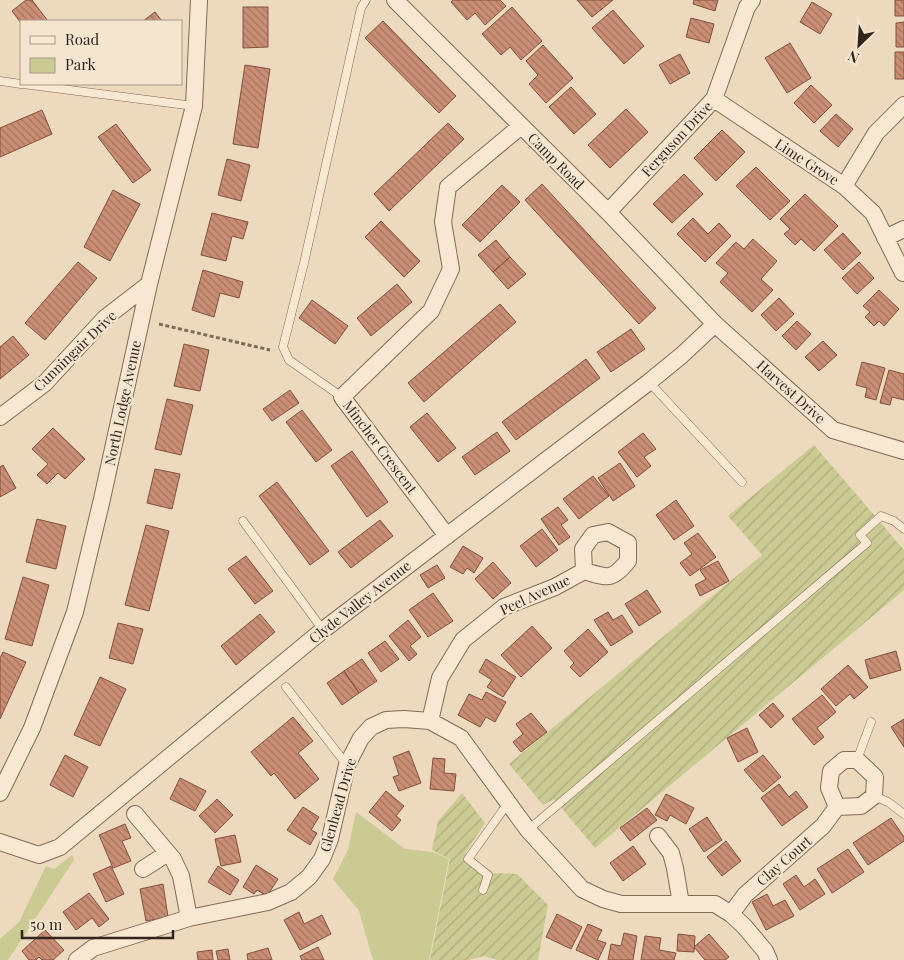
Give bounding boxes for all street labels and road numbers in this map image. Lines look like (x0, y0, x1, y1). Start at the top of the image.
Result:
street label: Ferguson Drive (637, 97, 716, 180)
street label: Camp Road (524, 128, 589, 193)
street label: Lime Grove (772, 134, 843, 189)
street label: Cunningair Drive (29, 306, 120, 395)
street label: North Lodge Avenue (100, 338, 145, 467)
street label: Harvest Drive (753, 356, 830, 428)
street label: Mincher Crescent (339, 396, 422, 498)
street label: Clyde Valley Avenue (305, 556, 415, 647)
street label: Peel Avenue (497, 570, 573, 619)
street label: Glenhead Drive (315, 756, 360, 854)
street label: Clay Court (752, 831, 816, 890)

